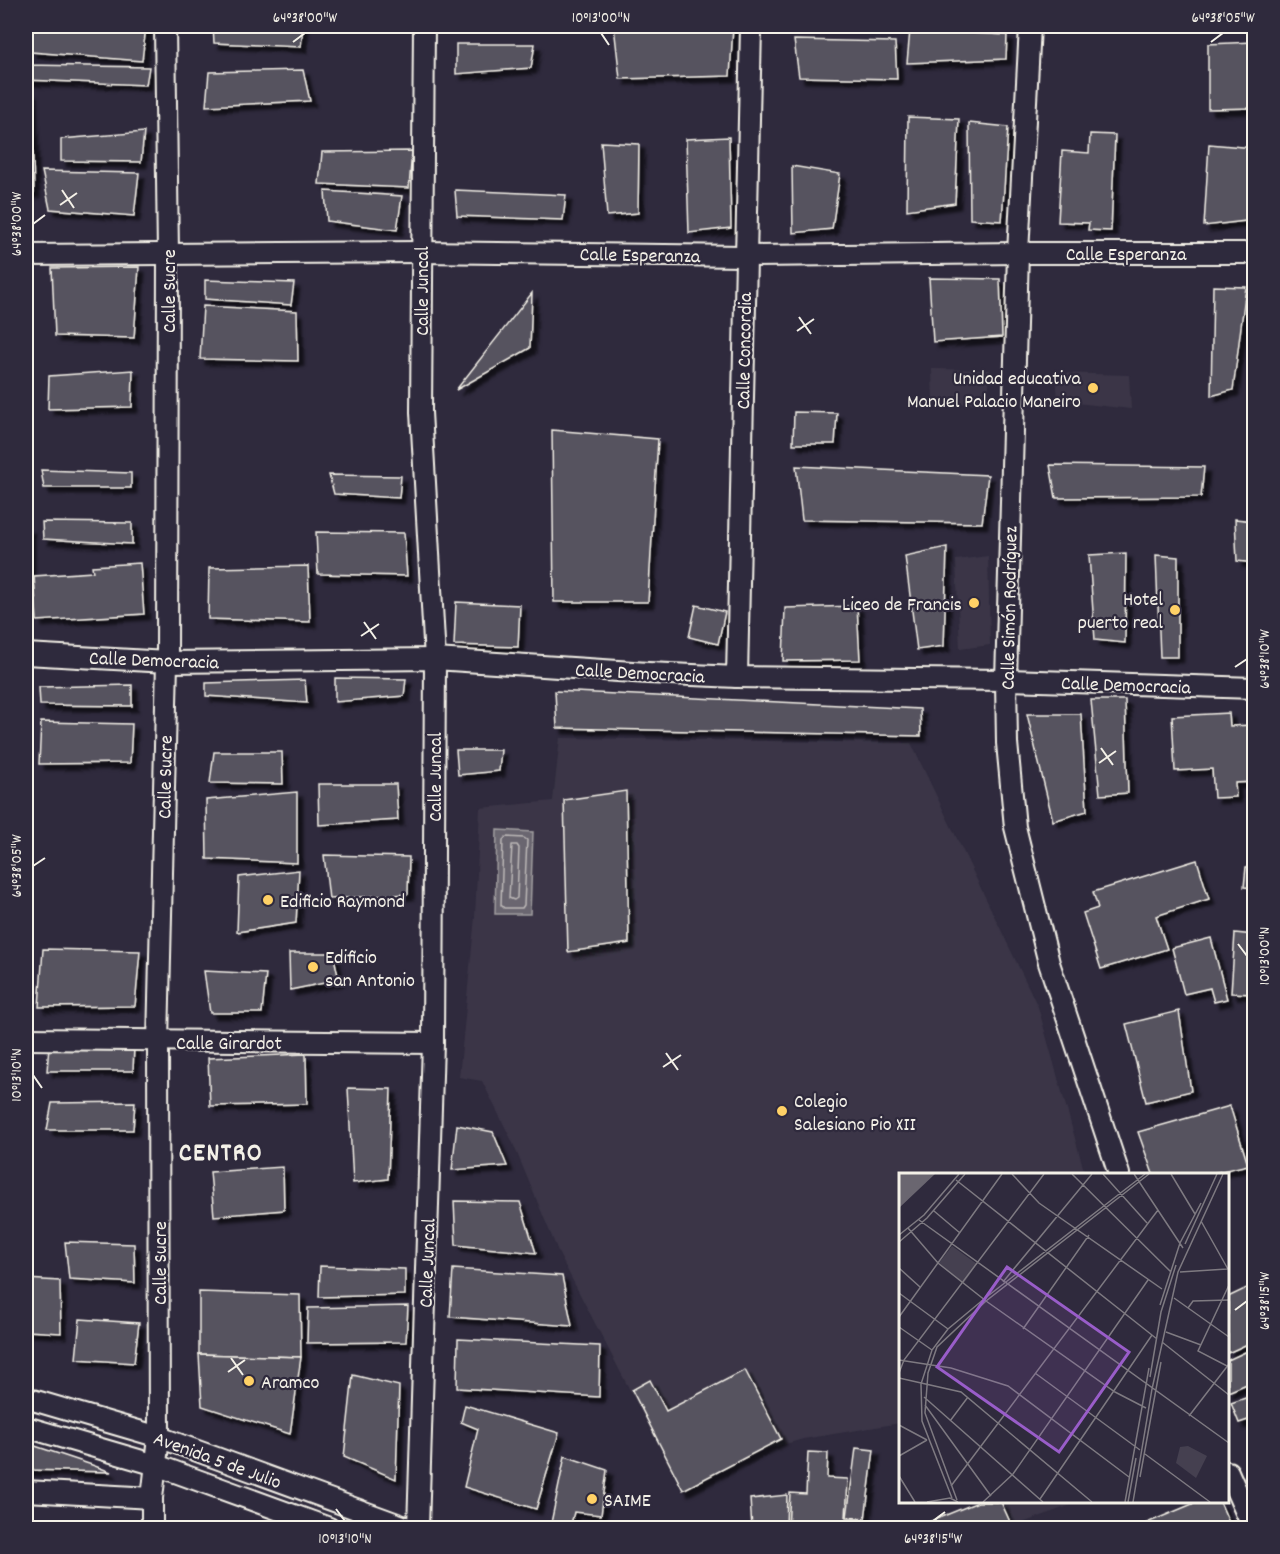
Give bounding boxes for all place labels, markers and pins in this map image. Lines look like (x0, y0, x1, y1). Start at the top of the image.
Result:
place label: Unidad educativa Manuel Palacio Maneiro (907, 366, 1082, 417)
marker: Unidad educativa Manuel Palacio Maneiro (1086, 381, 1100, 395)
place label: Hotel puerto real (1078, 587, 1163, 638)
place label: Liceo de Francis (842, 592, 962, 620)
marker: Liceo de Francis (967, 596, 981, 610)
marker: Hotel puerto real (1168, 603, 1182, 617)
place label: Edificio Raymond (280, 889, 405, 917)
marker: Edificio Raymond (261, 893, 275, 907)
place label: Edificio san Antonio (325, 945, 415, 996)
marker: Edificio san Antonio (306, 960, 320, 974)
place label: Colegio Salesiano Pio XII (794, 1089, 916, 1140)
marker: Colegio Salesiano Pio XII (775, 1104, 789, 1118)
place label: Aramco (261, 1370, 319, 1398)
marker: Aramco (242, 1374, 256, 1388)
place label: SAIME (604, 1488, 651, 1516)
marker: SAIME (585, 1492, 599, 1506)

